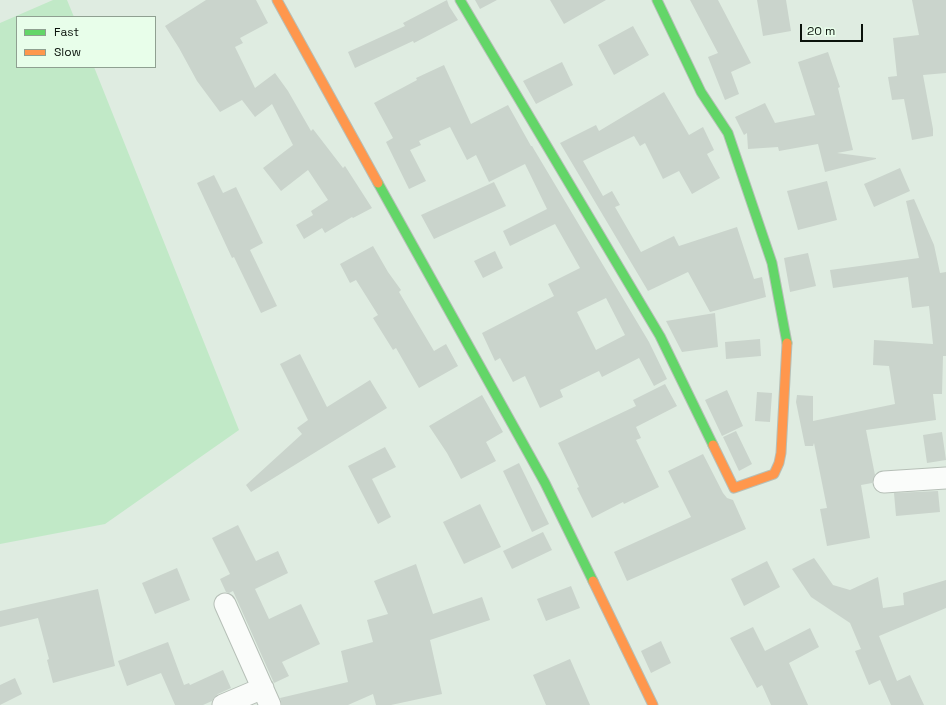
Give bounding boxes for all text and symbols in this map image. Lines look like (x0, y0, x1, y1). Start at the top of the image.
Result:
legend (16, 16, 156, 68)
scale bar (802, 16, 865, 42)
text: 20 m (807, 23, 835, 39)
text: Fast (54, 24, 79, 40)
text: Slow (54, 44, 81, 60)

